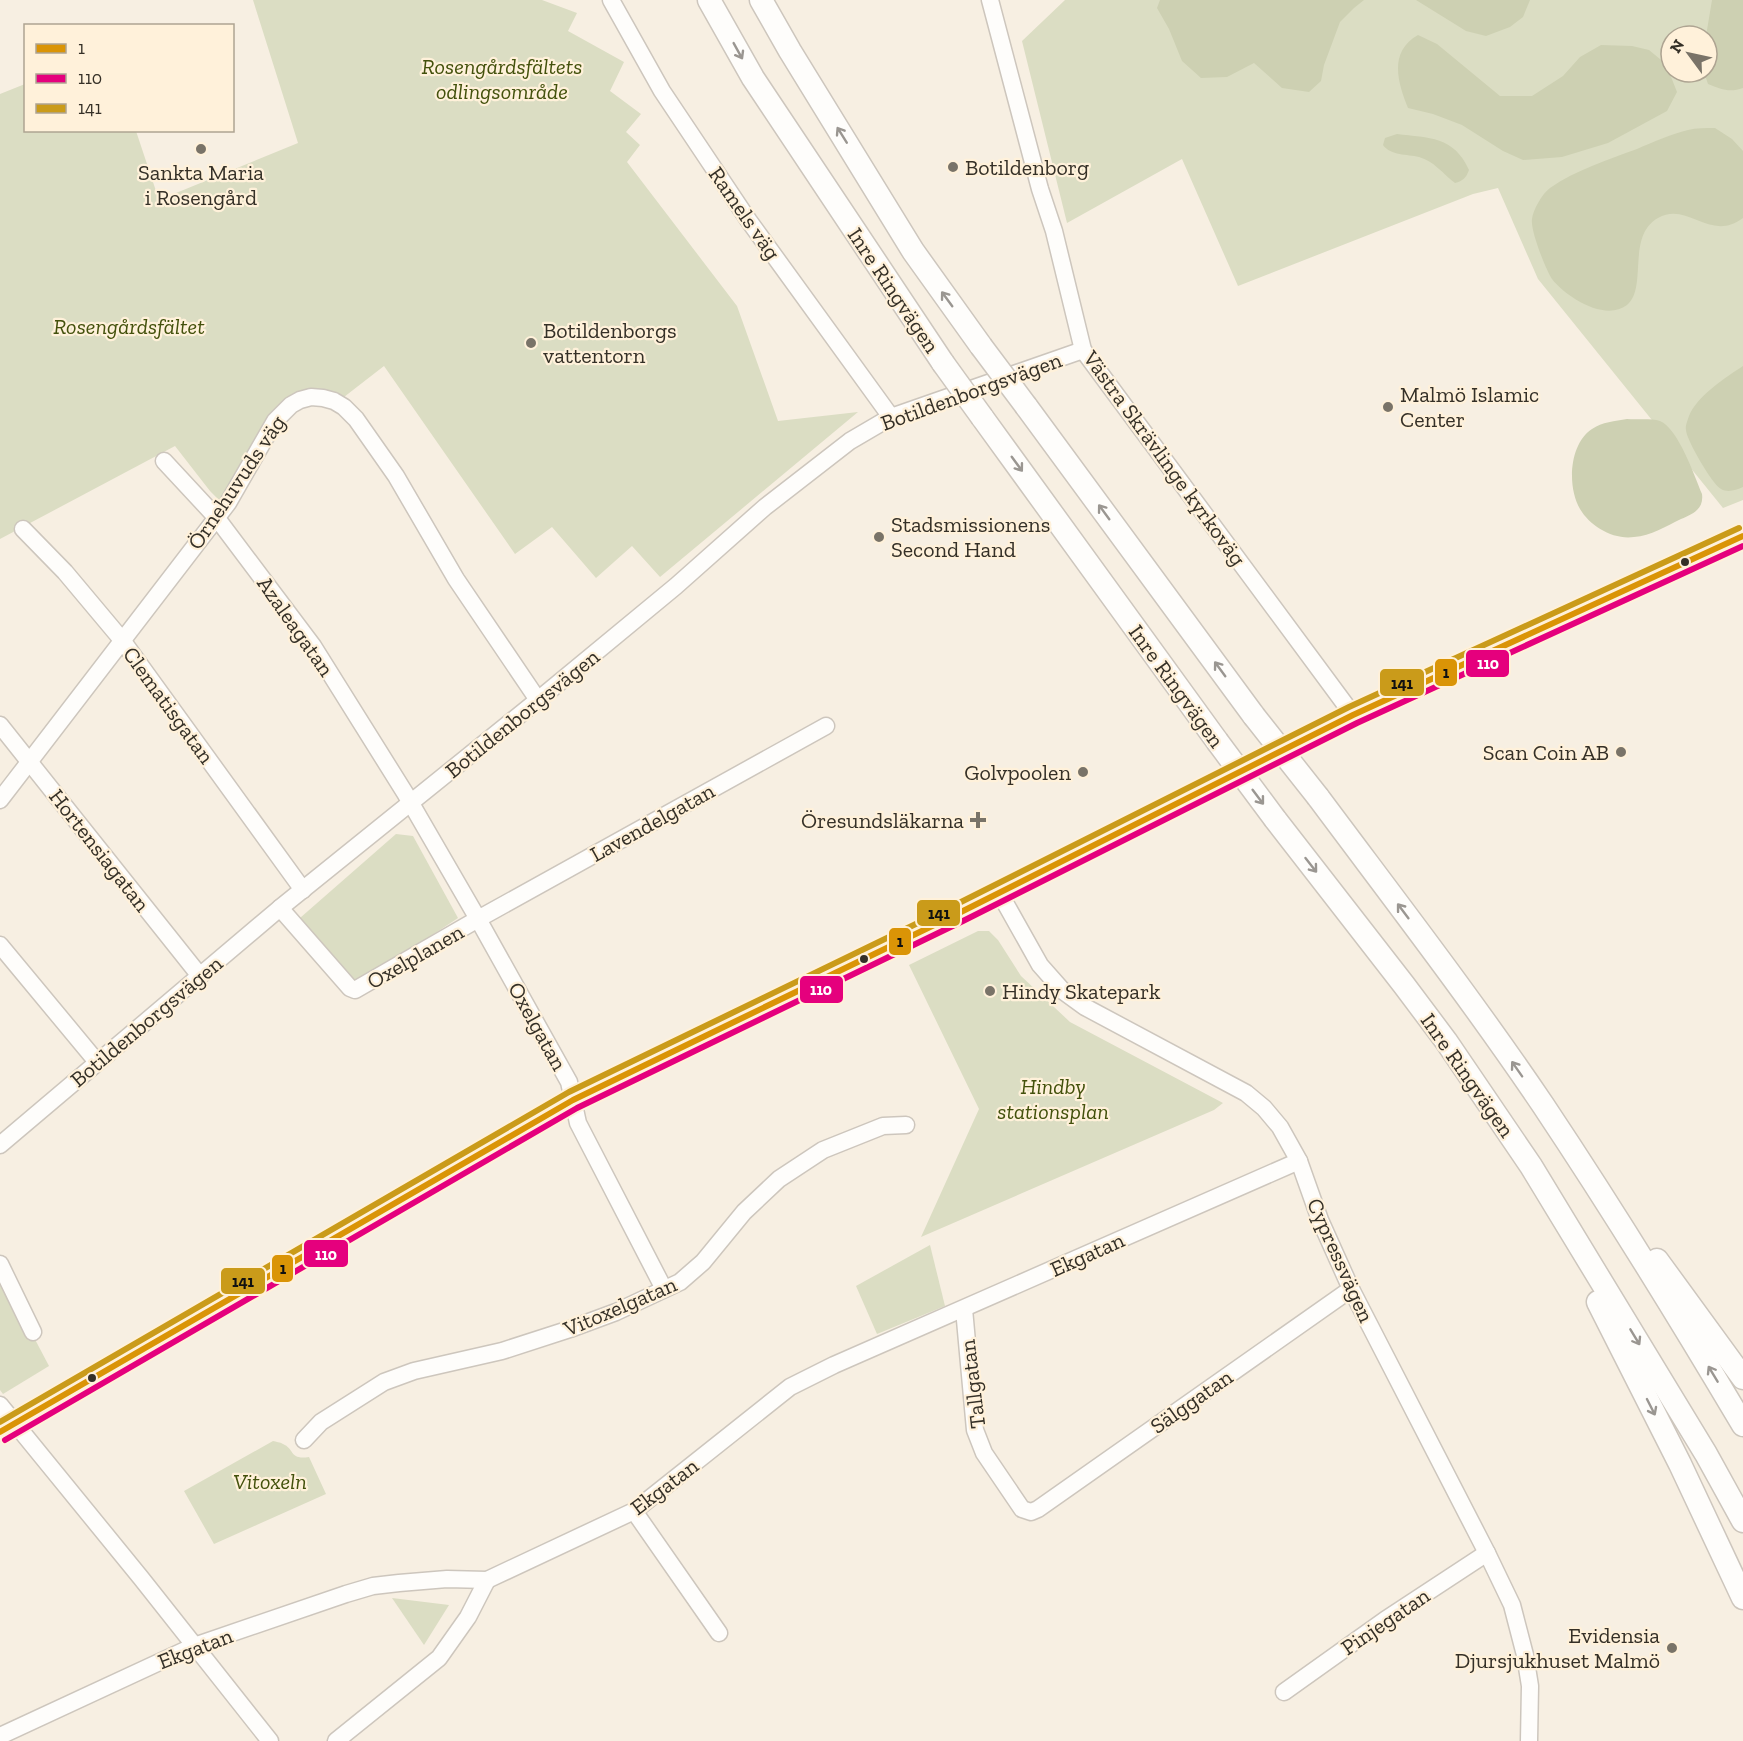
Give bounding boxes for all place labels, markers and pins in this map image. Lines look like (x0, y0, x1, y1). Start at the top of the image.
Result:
marker: Sankta Maria i Rosengård (194, 142, 208, 156)
place label: Botildenborg (965, 154, 1089, 181)
place label: Sankta Maria i Rosengård (138, 159, 264, 211)
marker: Botildenborg (946, 160, 960, 174)
place label: Botildenborgs vattentorn (543, 317, 677, 369)
marker: Botildenborgs vattentorn (524, 336, 538, 350)
place label: Malmö Islamic Center (1400, 381, 1539, 433)
marker: Malmö Islamic Center (1381, 400, 1395, 414)
place label: Stadsmissionens Second Hand (891, 511, 1050, 563)
marker: Stadsmissionens Second Hand (872, 530, 886, 544)
unlabelled marker (1679, 556, 1691, 568)
place label: Scan Coin AB (1483, 739, 1609, 766)
marker: Scan Coin AB (1614, 745, 1628, 759)
place label: Golvpoolen (964, 759, 1071, 786)
marker: Golvpoolen (1076, 765, 1090, 779)
place label: Öresundsläkarna (801, 807, 964, 834)
marker: Öresundsläkarna (969, 811, 987, 829)
unlabelled marker (858, 953, 870, 965)
place label: Hindy Skatepark (1002, 978, 1161, 1005)
marker: Hindy Skatepark (983, 984, 997, 998)
unlabelled marker (86, 1372, 98, 1384)
place label: Evidensia Djursjukhuset Malmö (1455, 1622, 1660, 1674)
marker: Evidensia Djursjukhuset Malmö (1665, 1641, 1679, 1655)

